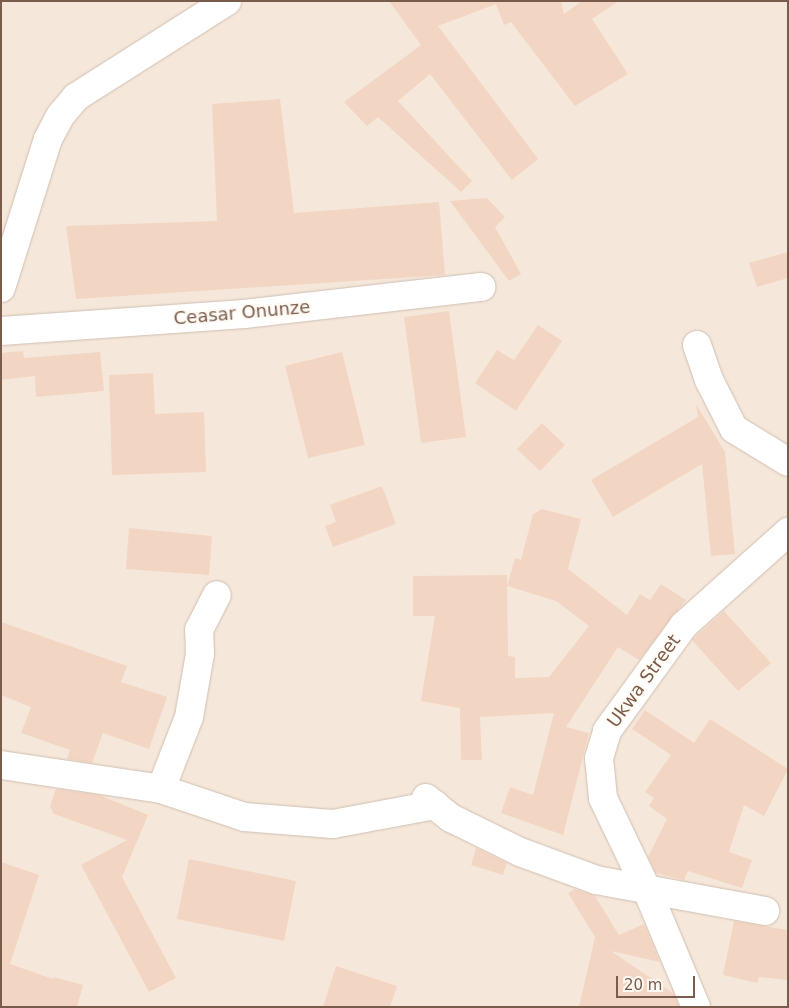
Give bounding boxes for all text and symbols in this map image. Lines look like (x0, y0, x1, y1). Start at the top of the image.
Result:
street label: Ceasar Onunze (173, 296, 311, 330)
street label: Ukwa Street (603, 630, 685, 732)
scale bar (619, 966, 698, 998)
text: 20 m (624, 976, 662, 994)

